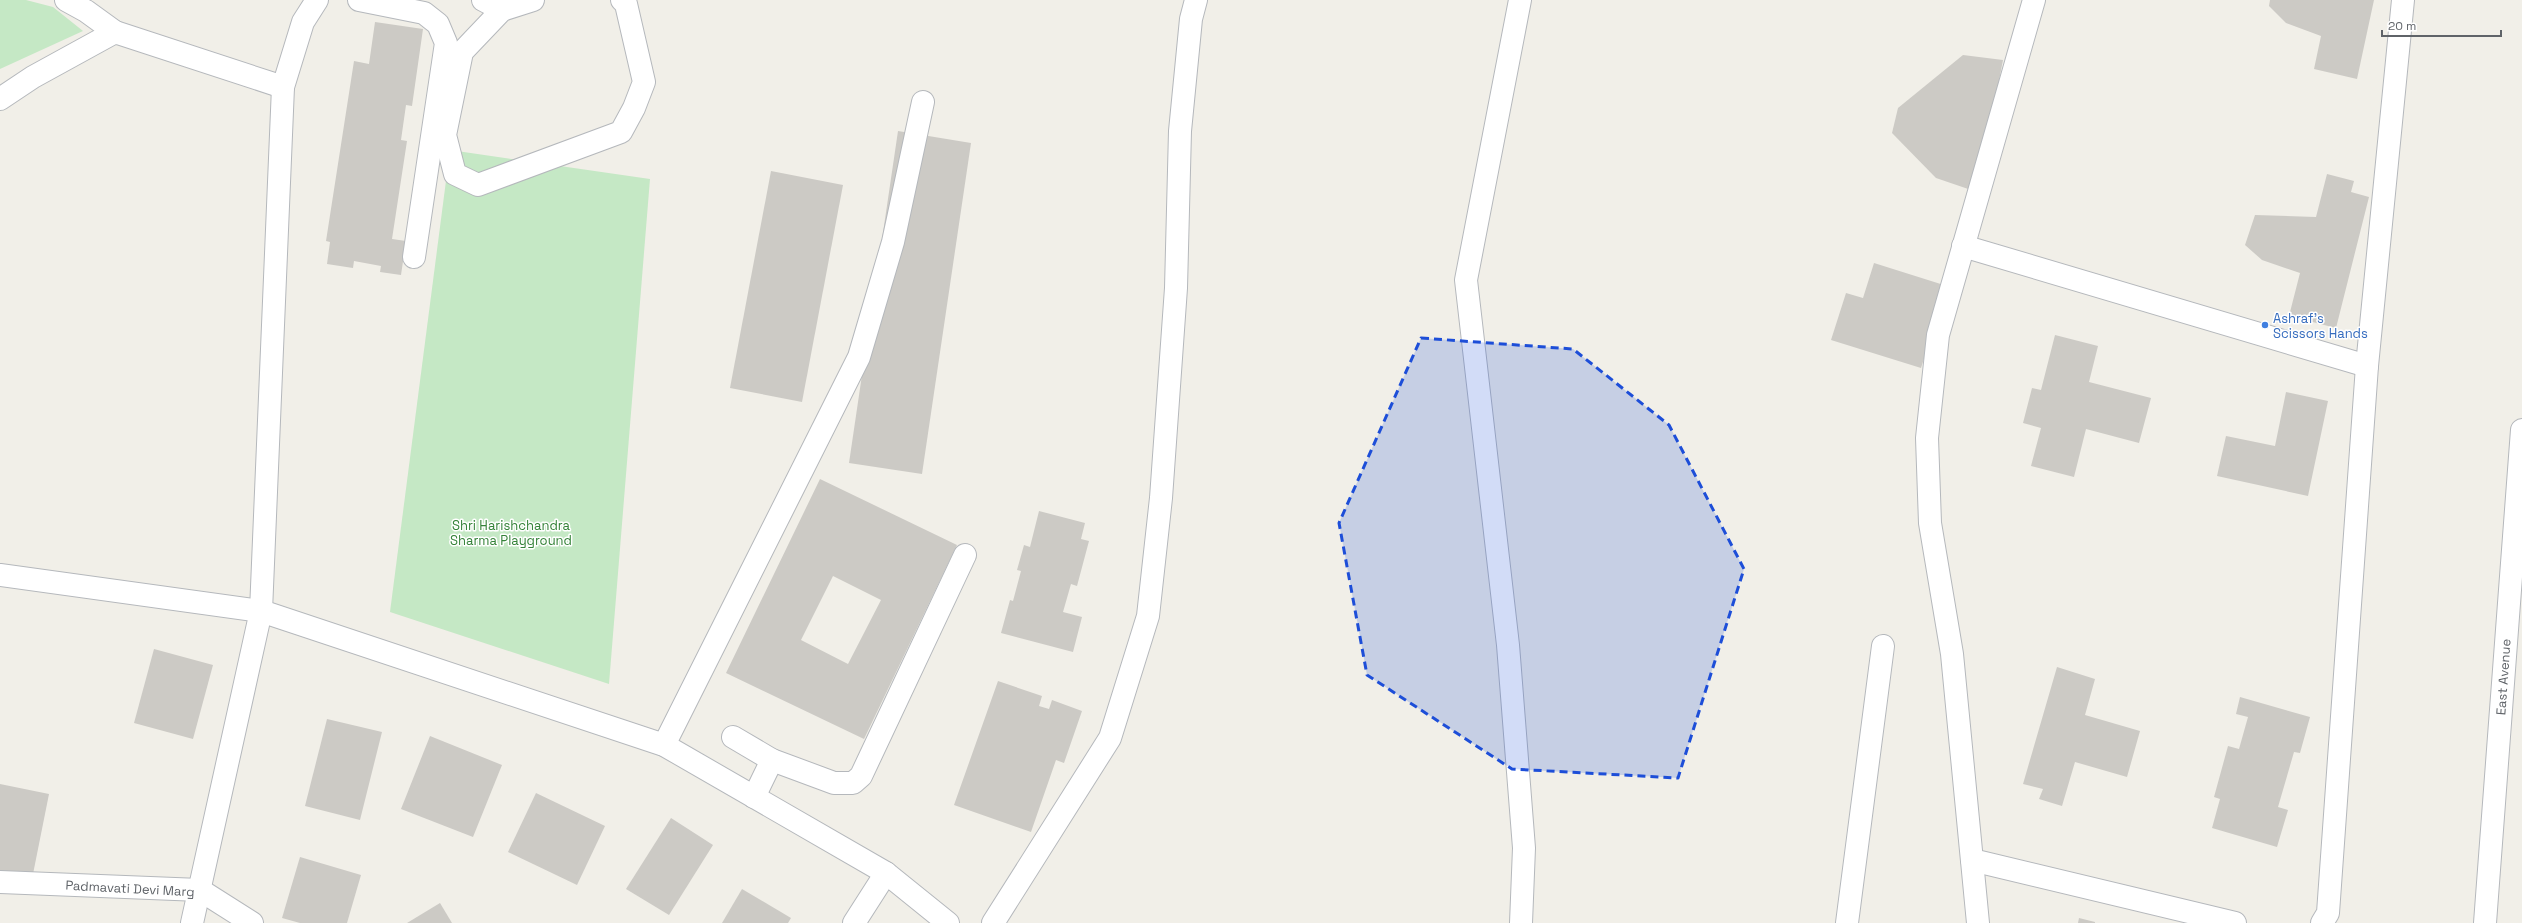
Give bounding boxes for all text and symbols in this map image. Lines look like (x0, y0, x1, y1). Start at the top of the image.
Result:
scale bar (2382, 12, 2501, 38)
text: 20 m (2388, 18, 2416, 34)
place label: Ashraf's Scissors Hands (2273, 310, 2368, 342)
marker: Ashraf's Scissors Hands (2260, 320, 2270, 330)
park label: Shri Harishchandra Sharma Playground (450, 517, 572, 549)
street label: East Avenue (2492, 638, 2515, 716)
street label: Padmavati Devi Marg (65, 877, 195, 900)

